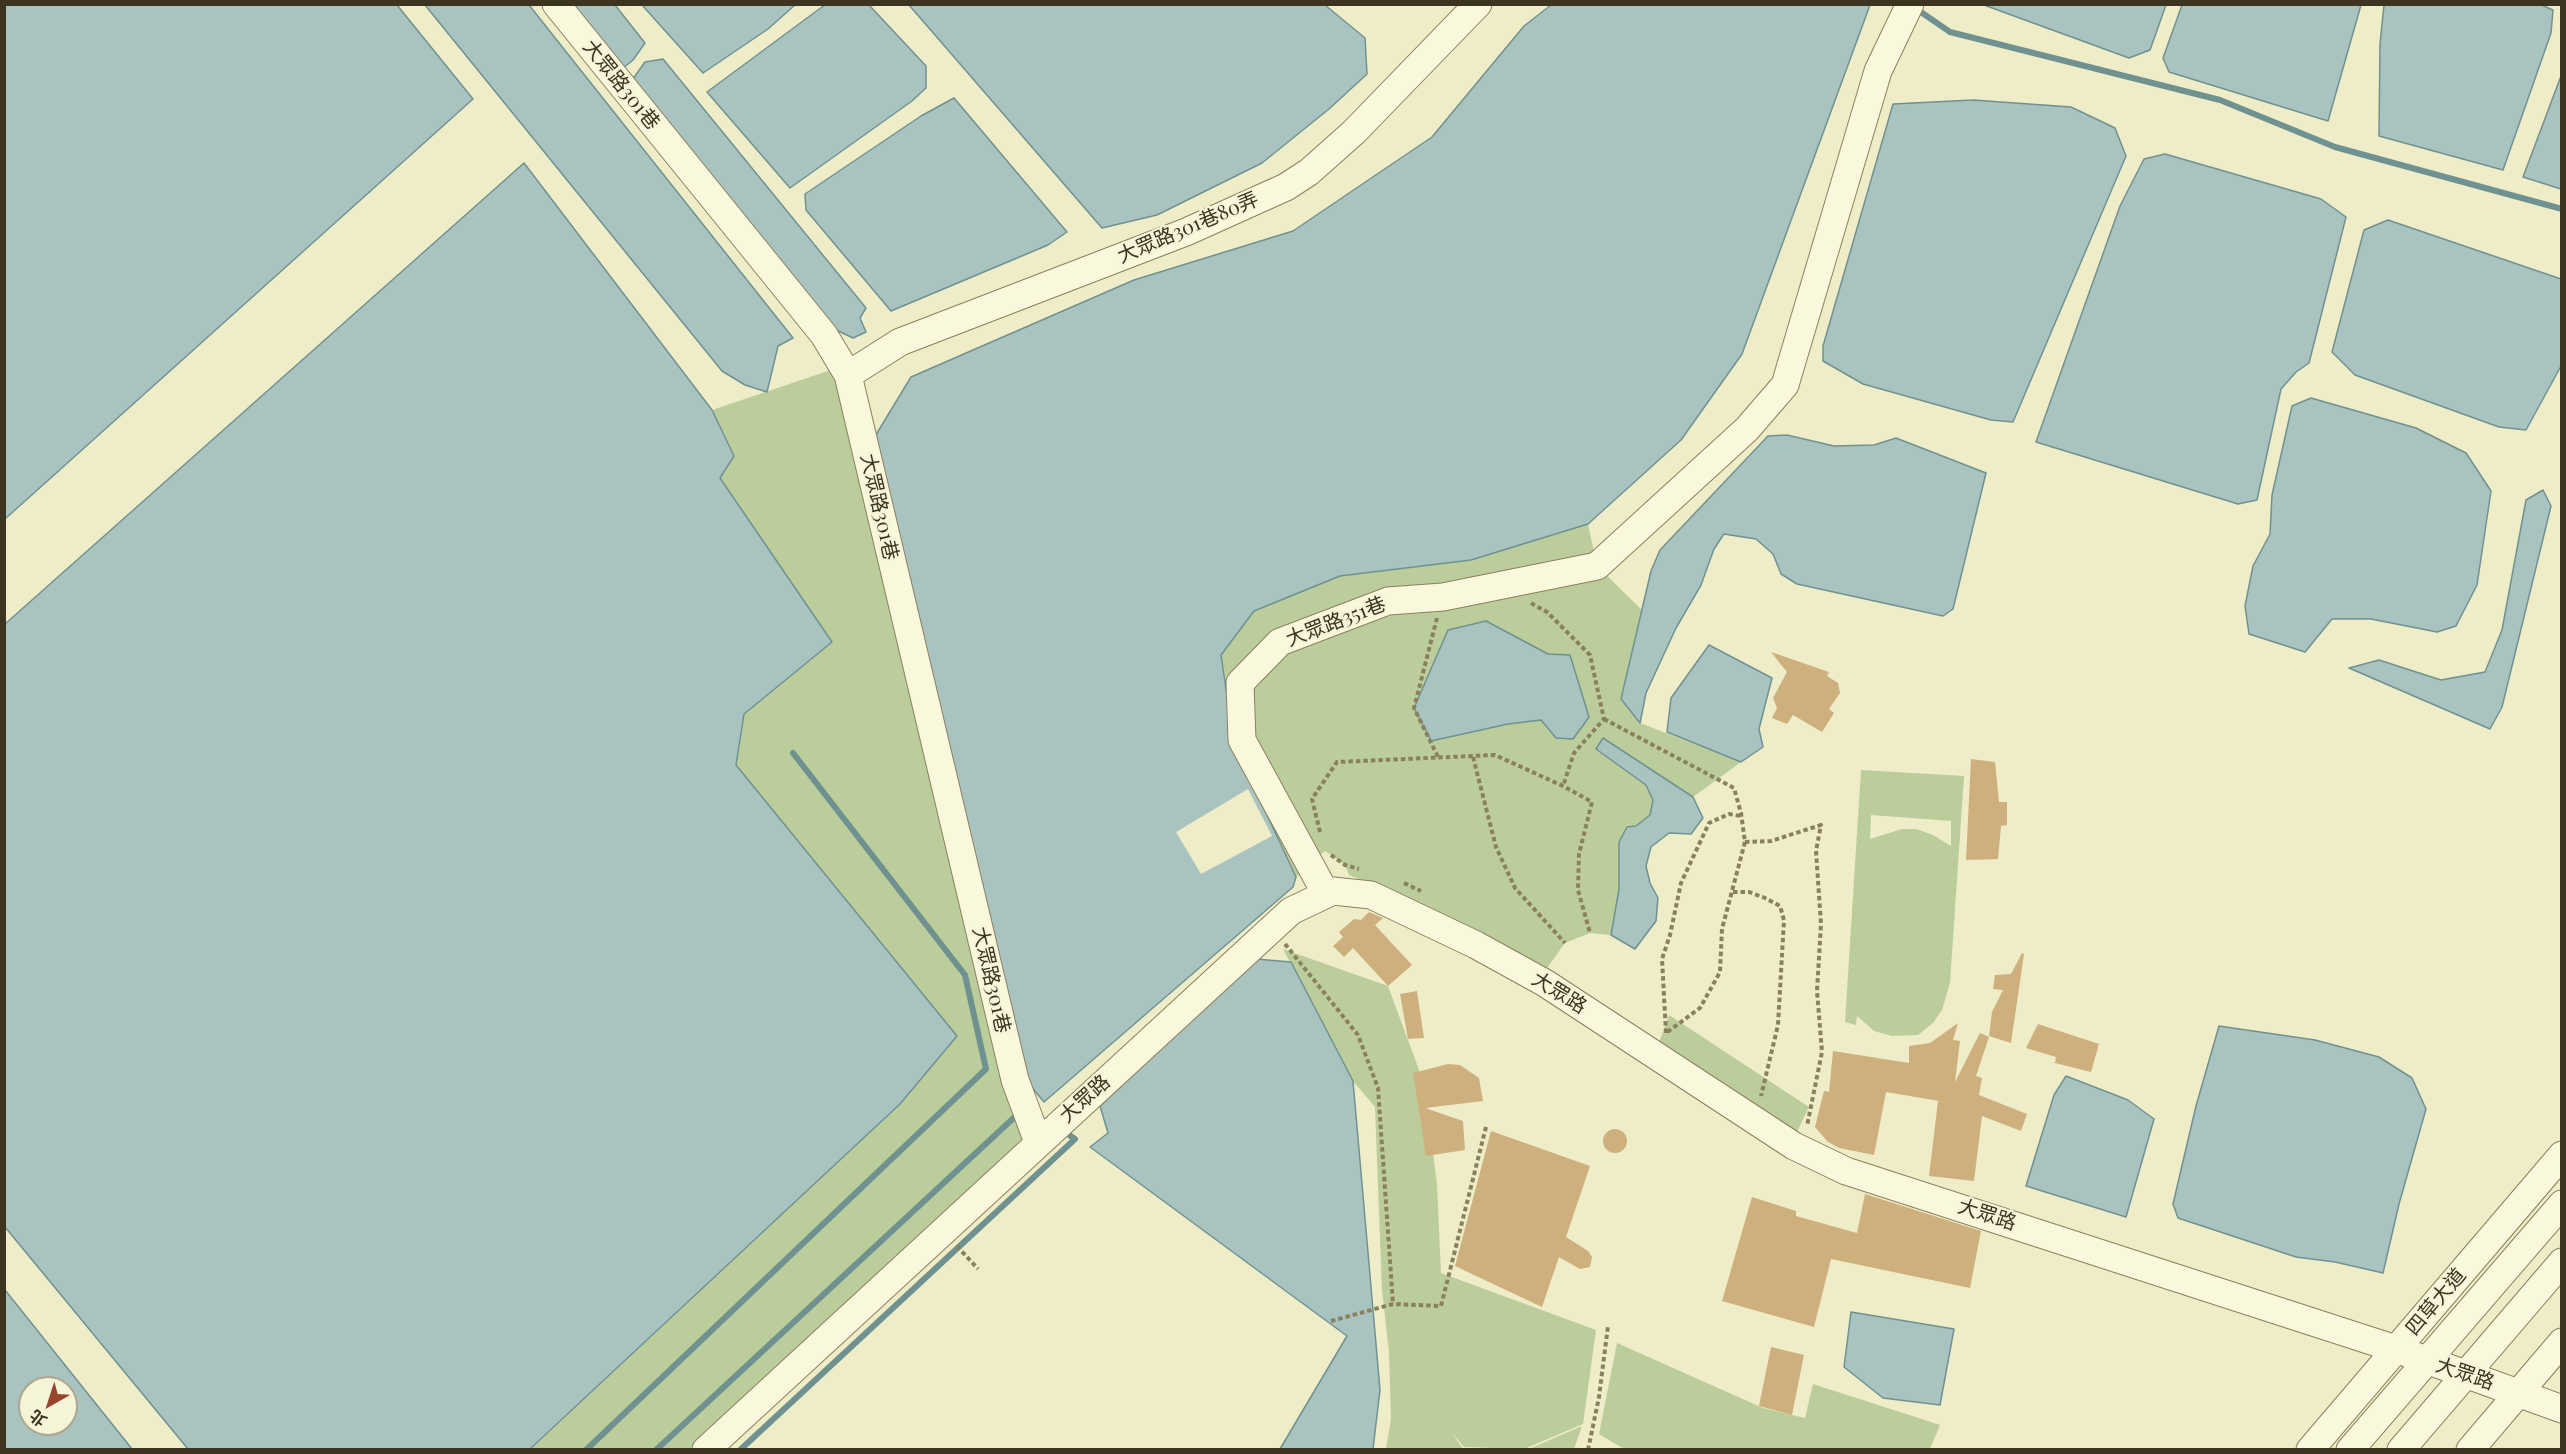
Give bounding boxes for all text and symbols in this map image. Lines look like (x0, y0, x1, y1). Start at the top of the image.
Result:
street label: 大眾路301巷 (578, 35, 664, 135)
street label: 大眾路301巷80弄 (1114, 187, 1262, 269)
street label: 大眾路301巷 (855, 451, 903, 563)
street label: 大眾路351巷 (1283, 592, 1389, 652)
street label: 大眾路301巷 (967, 924, 1015, 1036)
street label: 大眾路 (1527, 967, 1591, 1019)
street label: 大眾路 (1055, 1070, 1115, 1128)
street label: 大眾路 (1955, 1194, 2019, 1236)
street label: 四草大道 (2401, 1264, 2471, 1340)
street label: 大眾路 (2433, 1353, 2497, 1395)
north arrow (18, 1376, 78, 1436)
text: 北 (25, 1406, 50, 1432)

